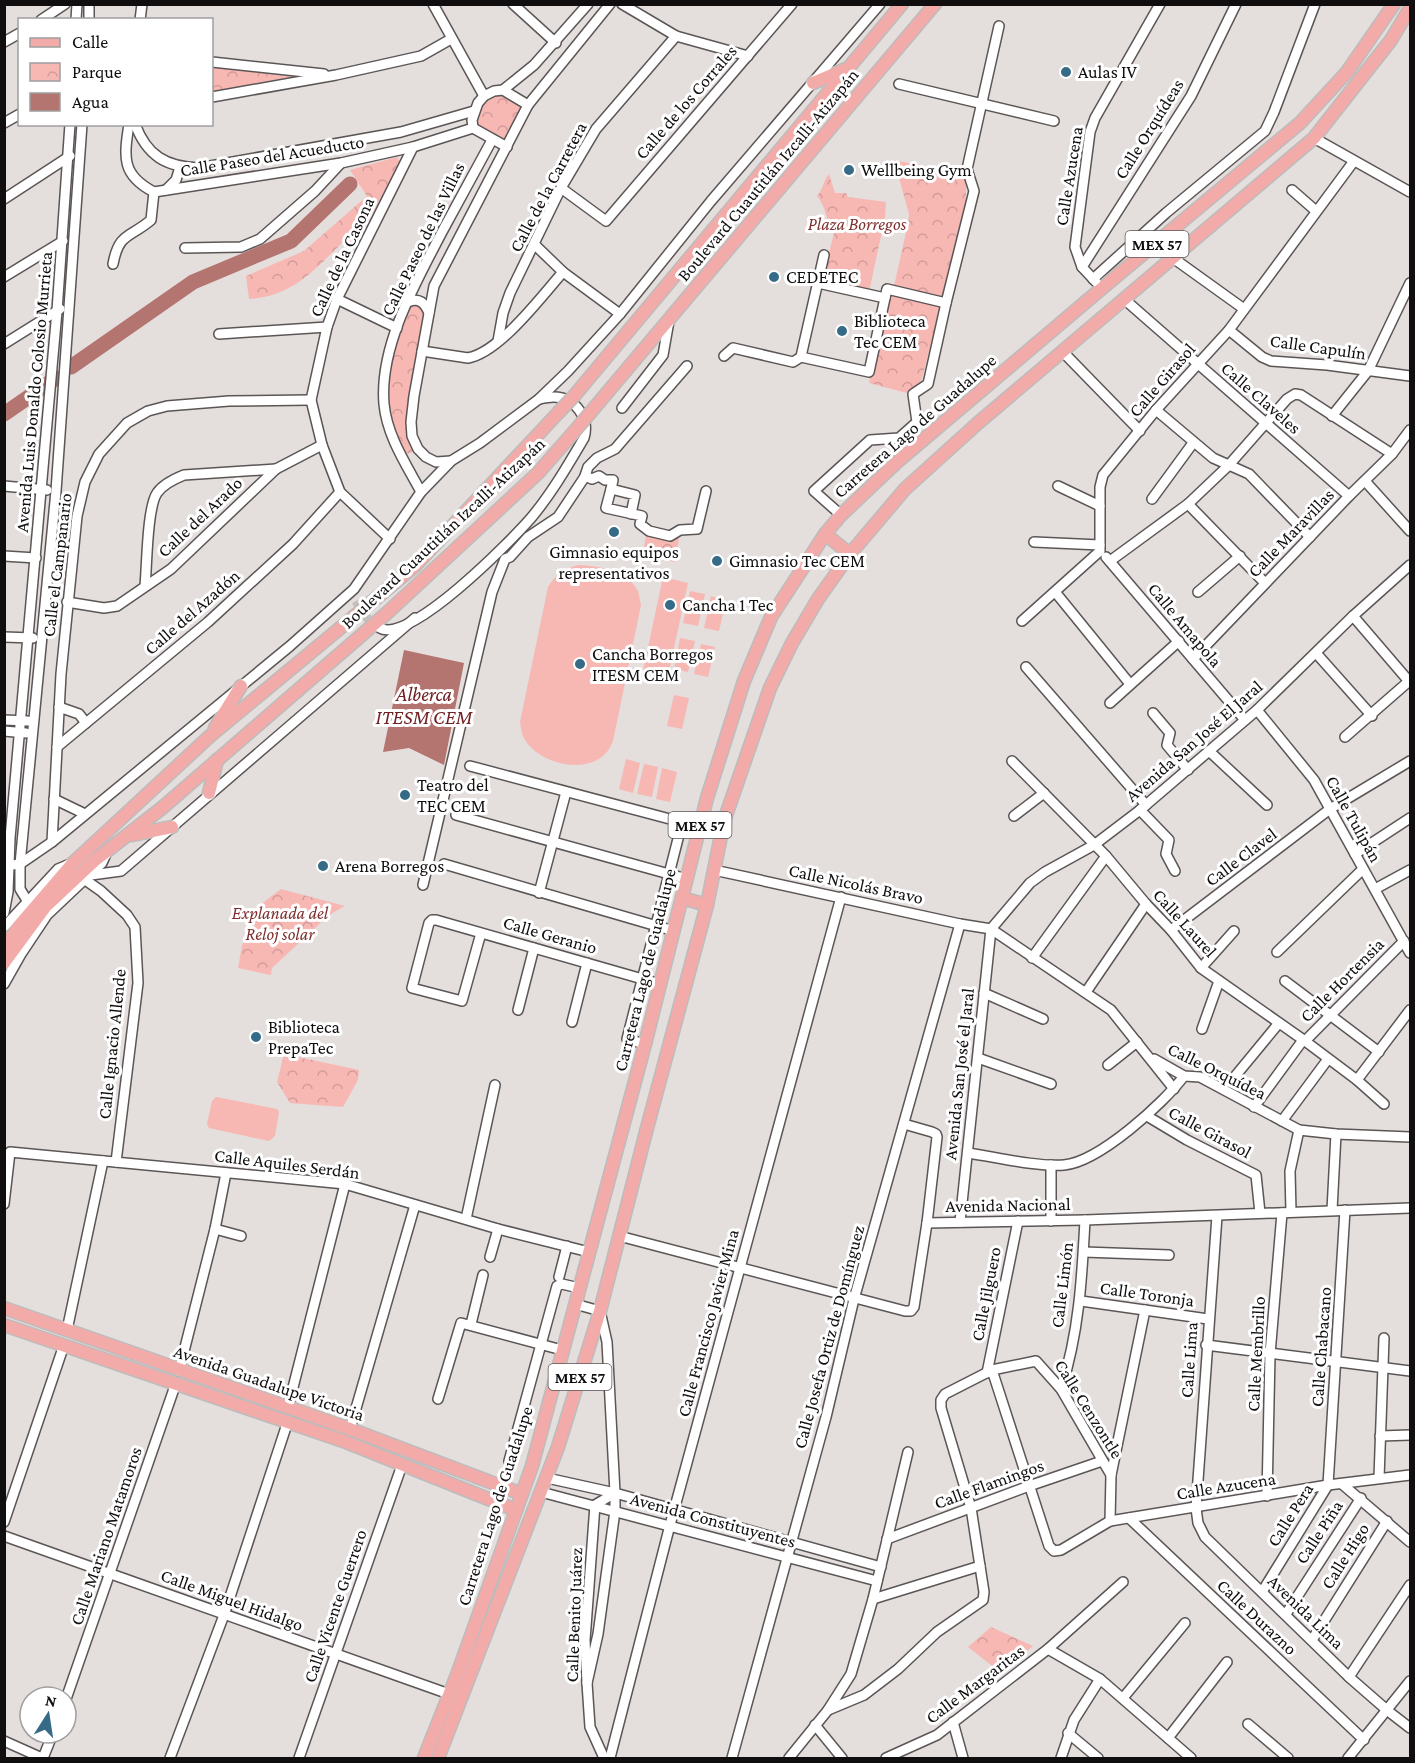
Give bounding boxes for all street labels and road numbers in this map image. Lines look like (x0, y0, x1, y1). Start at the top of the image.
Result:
street label: Calle de los Corrales (631, 41, 741, 163)
street label: Boulevard Cuautitlán Izcalli-Atizapán (673, 65, 863, 285)
street label: Calle Orquídeas (1110, 75, 1188, 183)
street label: Calle de la Carretera (505, 119, 591, 255)
street label: Calle Azucena (1051, 125, 1087, 227)
street label: Calle Paseo del Acueducto (179, 132, 365, 180)
street label: Calle Paseo de las Villas (377, 159, 469, 319)
street label: Calle de la Casona (306, 194, 378, 320)
road number: MEX 57 (1126, 231, 1188, 257)
street label: Avenida Luis Donaldo Colosio Murrieta (12, 251, 56, 533)
street label: Calle Capulín (1269, 330, 1368, 364)
street label: Calle Girasol (1125, 339, 1200, 421)
street label: Carretera Lago de Guadalupe (830, 350, 1000, 502)
street label: Calle Claveles (1217, 358, 1305, 438)
street label: Boulevard Cuautitlán Izcalli-Atizapán (337, 433, 549, 633)
street label: Calle del Arado (154, 473, 246, 561)
street label: Calle Maravillas (1244, 485, 1338, 581)
street label: Calle el Campanario (38, 492, 76, 638)
street label: Calle del Azadón (140, 565, 244, 659)
street label: Calle Amapola (1144, 579, 1226, 671)
street label: Avenida San José El Jaral (1122, 676, 1267, 806)
street label: Calle Tulipán (1322, 772, 1386, 866)
road number: MEX 57 (668, 812, 732, 838)
street label: Calle Clavel (1201, 824, 1281, 890)
street label: Calle Nicolás Bravo (787, 860, 925, 908)
street label: Carretera Lago de Guadalupe (610, 866, 680, 1074)
street label: Calle Laurel (1149, 885, 1221, 962)
street label: Calle Geranio (501, 912, 599, 958)
street label: Calle Hortensia (1296, 934, 1388, 1026)
street label: Calle Ignacio Allende (94, 968, 130, 1120)
street label: Avenida San José el Jaral (940, 987, 978, 1161)
street label: Calle Orquídea (1165, 1039, 1269, 1103)
street label: Calle Girasol (1165, 1102, 1255, 1162)
street label: Calle Aquiles Serdán (213, 1145, 361, 1183)
street label: Avenida Nacional (945, 1194, 1071, 1216)
street label: Calle Josefa Ortiz de Domínguez (790, 1223, 869, 1451)
street label: Calle Francisco Javier Mina (673, 1227, 743, 1419)
street label: Calle Limón (1047, 1241, 1077, 1329)
street label: Calle Jilguero (967, 1245, 1005, 1343)
street label: Calle Toronja (1098, 1277, 1195, 1312)
street label: Calle Chabacano (1307, 1286, 1335, 1408)
street label: Calle Membrillo (1243, 1296, 1269, 1412)
street label: Calle Lima (1176, 1321, 1202, 1399)
street label: Avenida Guadalupe Victoria (171, 1341, 367, 1425)
street label: Calle Cenzontle (1051, 1356, 1127, 1462)
road number: MEX 57 (548, 1364, 612, 1390)
street label: Carretera Lago de Guadalupe (453, 1404, 537, 1608)
street label: Calle Mariano Matamoros (66, 1444, 146, 1628)
street label: Calle Flamingos (932, 1455, 1046, 1513)
street label: Calle Azucena (1175, 1468, 1277, 1504)
street label: Calle Pera (1263, 1480, 1317, 1550)
street label: Avenida Constituyentes (628, 1488, 798, 1552)
street label: Calle Piña (1291, 1497, 1347, 1567)
street label: Calle Higo (1317, 1519, 1373, 1593)
street label: Calle Vicente Guerrero (299, 1527, 371, 1685)
street label: Calle Benito Juárez (562, 1547, 586, 1683)
street label: Calle Miguel Hidalgo (158, 1565, 306, 1635)
street label: Avenida Lima (1264, 1571, 1348, 1653)
street label: Calle Durazno (1213, 1575, 1301, 1659)
street label: Calle Margaritas (922, 1640, 1028, 1728)

